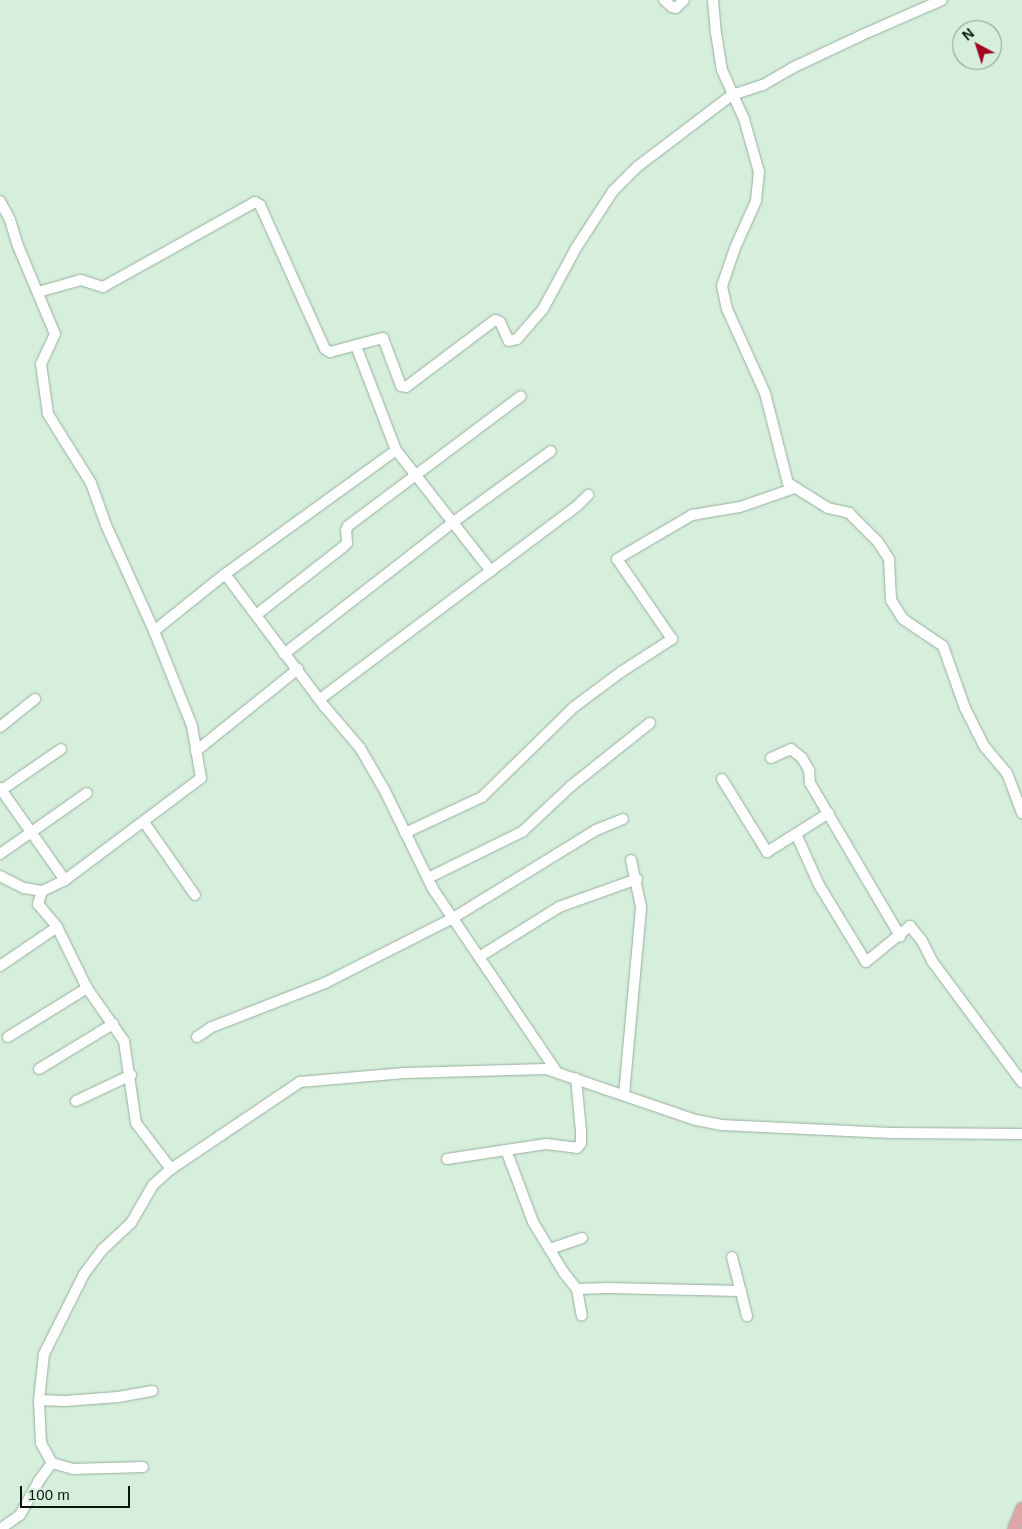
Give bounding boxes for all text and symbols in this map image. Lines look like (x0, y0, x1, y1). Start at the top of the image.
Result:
north arrow (952, 20, 1002, 70)
text: N (959, 25, 977, 44)
scale bar (22, 1476, 132, 1508)
text: 100 m (28, 1486, 70, 1503)

